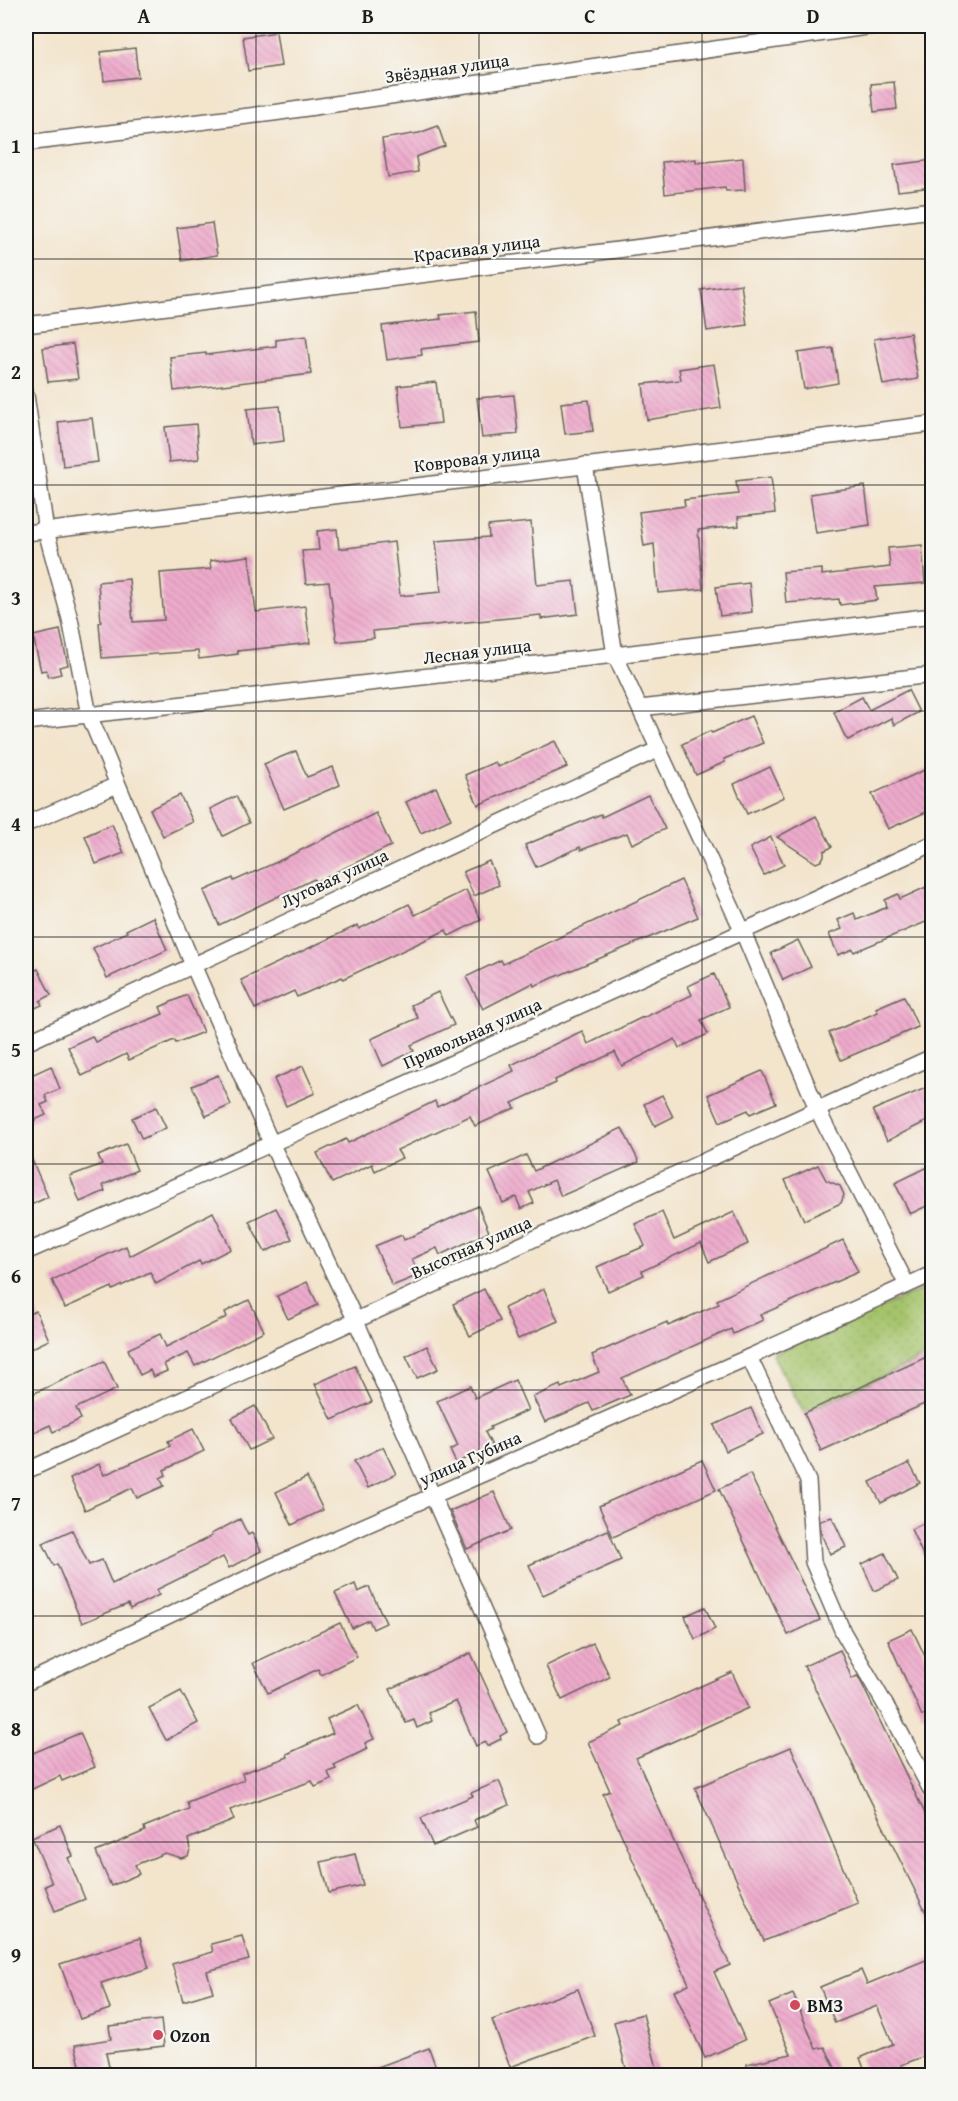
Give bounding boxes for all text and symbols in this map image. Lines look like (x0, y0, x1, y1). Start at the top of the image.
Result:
text: A (138, 1, 151, 30)
text: B (362, 1, 374, 30)
text: C (584, 1, 596, 30)
text: D (806, 1, 820, 30)
street label: Звёздная улица (383, 46, 511, 90)
text: 1 (11, 131, 21, 160)
street label: Красивая улица (412, 227, 542, 269)
text: 2 (11, 357, 21, 386)
street label: Ковровая улица (412, 437, 542, 479)
text: 3 (11, 583, 21, 612)
street label: Лесная улица (421, 631, 533, 671)
text: 4 (11, 809, 21, 838)
street label: Луговая улица (276, 841, 393, 915)
street label: Привольная улица (398, 990, 546, 1076)
text: 5 (11, 1035, 21, 1064)
street label: Высотная улица (406, 1208, 536, 1286)
text: 6 (11, 1261, 21, 1290)
street label: улица Губина (414, 1423, 526, 1493)
text: 7 (11, 1488, 21, 1517)
text: 8 (11, 1714, 21, 1743)
text: 9 (11, 1940, 21, 1969)
place label: ВМЗ (807, 1992, 843, 2019)
marker: ВМЗ (788, 1998, 802, 2012)
place label: Ozon (170, 2022, 210, 2049)
marker: Ozon (151, 2028, 165, 2042)

